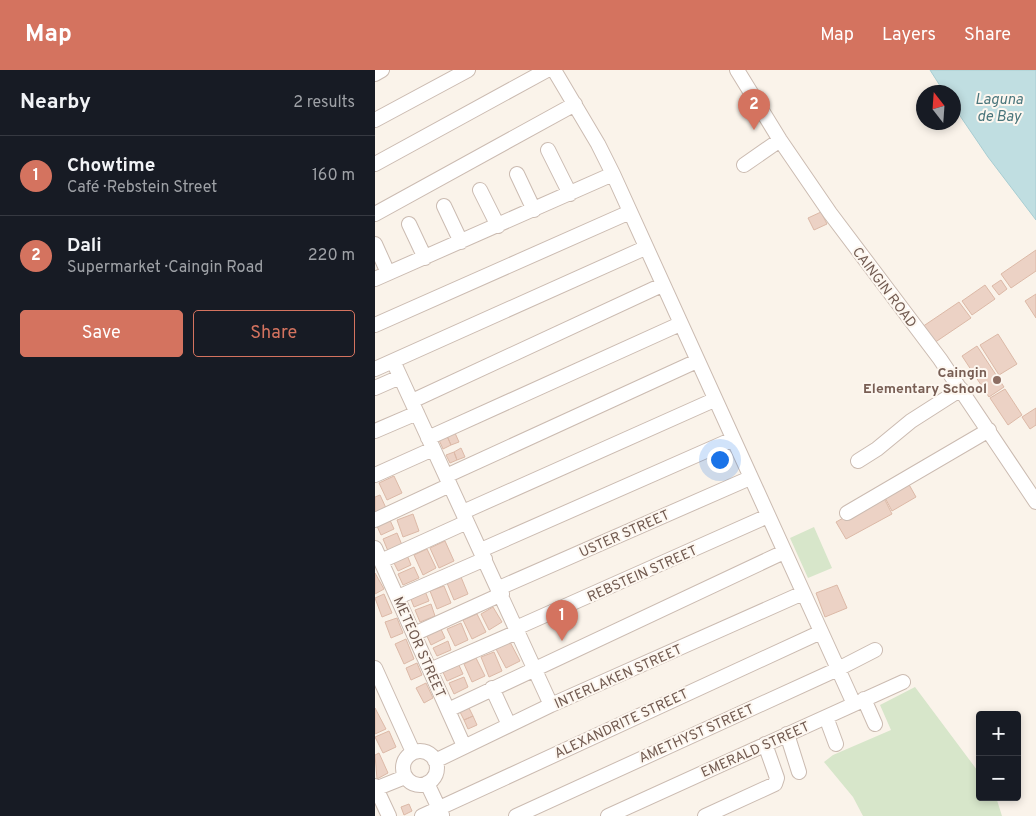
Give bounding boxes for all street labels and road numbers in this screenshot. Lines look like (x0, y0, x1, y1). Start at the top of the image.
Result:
street label: CAINGIN ROAD (848, 244, 920, 331)
street label: USTER STREET (577, 507, 672, 562)
street label: REBSTEIN STREET (585, 542, 700, 606)
street label: METEOR STREET (389, 594, 449, 701)
street label: INTERLAKEN STREET (552, 642, 685, 713)
street label: ALEXANDRITE STREET (552, 686, 691, 763)
street label: AMETHYST STREET (636, 701, 757, 767)
street label: EMERALD STREET (699, 719, 813, 782)

